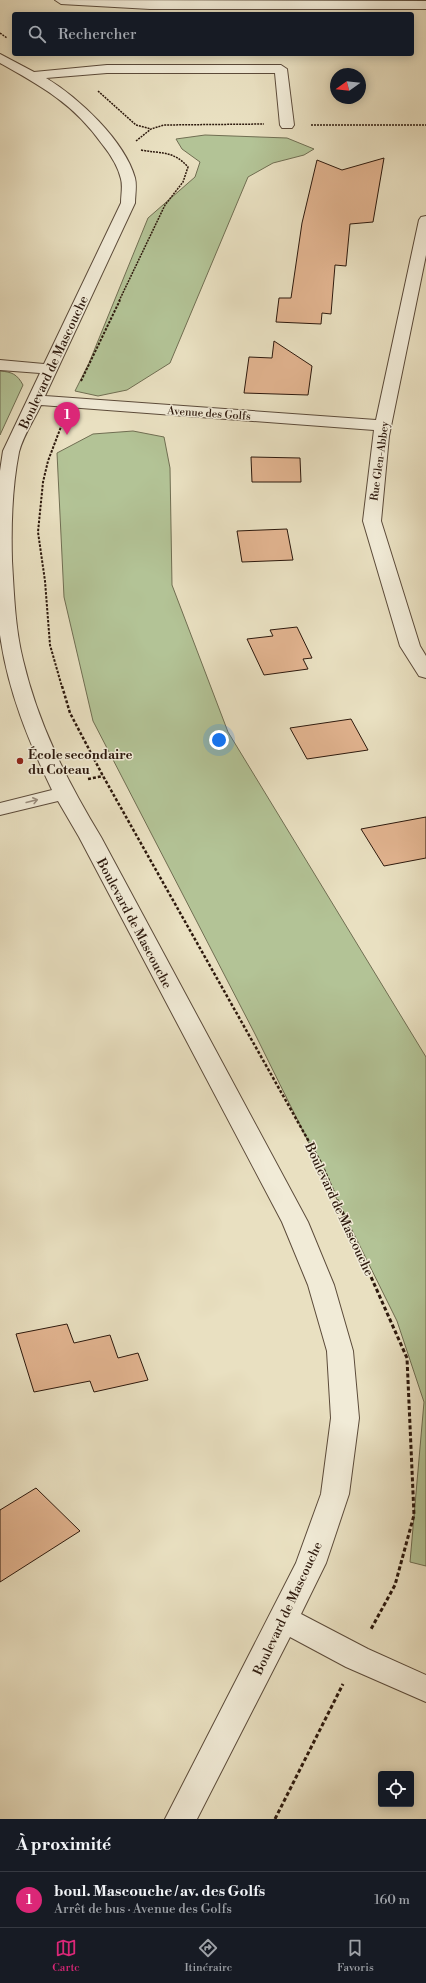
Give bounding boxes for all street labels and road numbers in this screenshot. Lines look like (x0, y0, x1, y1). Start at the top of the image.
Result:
street label: Boulevard de Mascouche (16, 293, 92, 433)
street label: Avenue des Golfs (166, 404, 251, 424)
street label: Rue Glen-Abbey (367, 420, 393, 502)
street label: Boulevard de Mascouche (92, 855, 175, 992)
street label: Boulevard de Mascouche (301, 1139, 377, 1279)
street label: Boulevard de Mascouche (250, 1539, 326, 1679)

